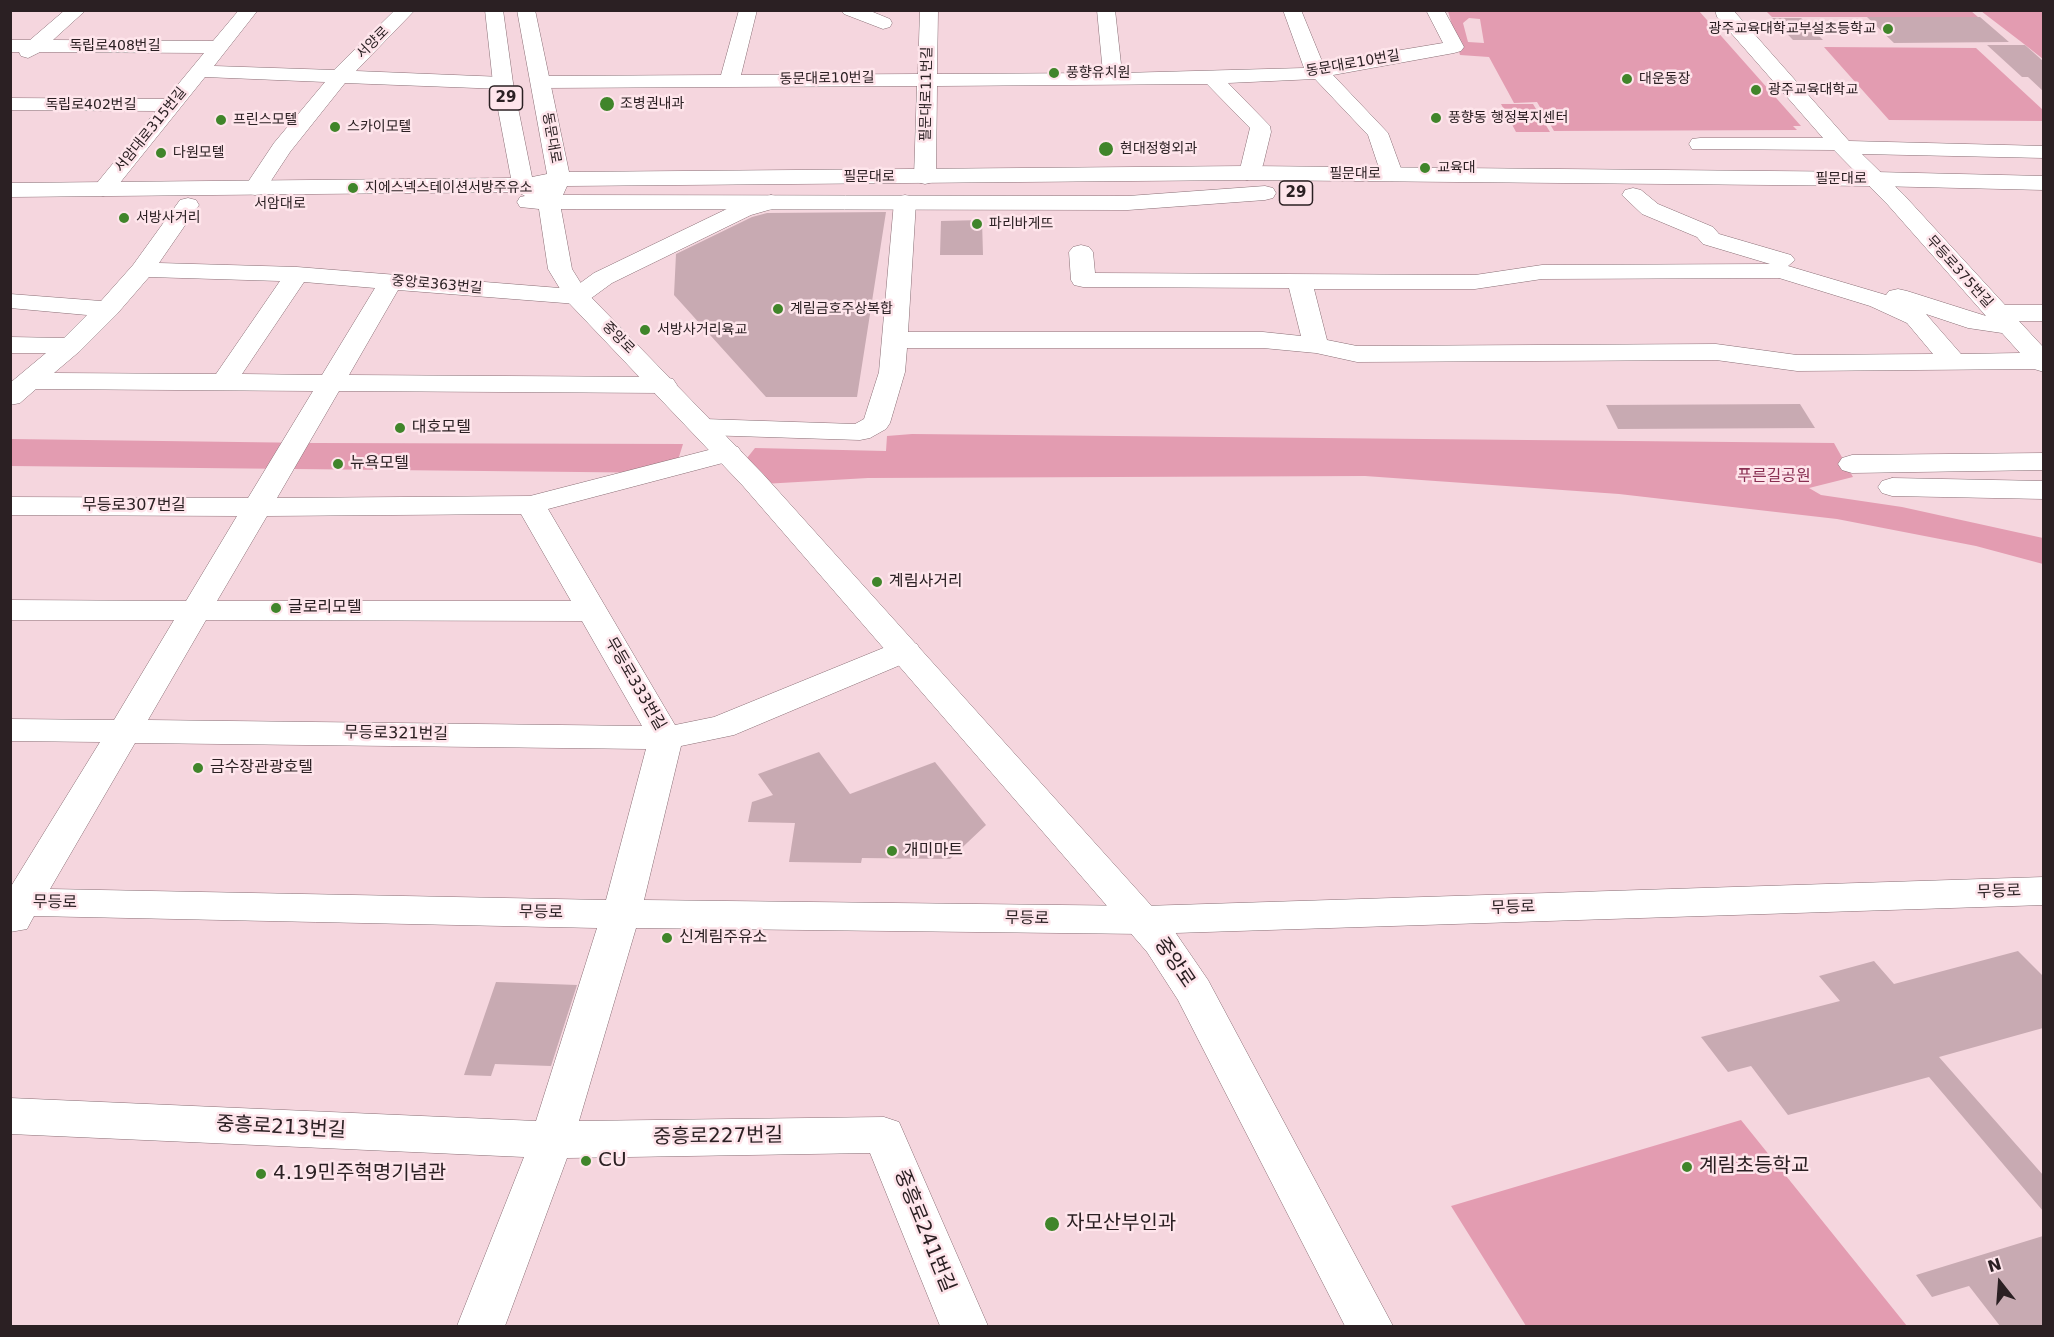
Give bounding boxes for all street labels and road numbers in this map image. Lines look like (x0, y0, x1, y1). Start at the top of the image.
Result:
street label: 서양로 (353, 23, 393, 63)
street label: 독립로408번길 (69, 38, 161, 54)
street label: 필문대로11번길 (918, 46, 936, 142)
street label: 동문대로10번길 (1305, 47, 1401, 81)
street label: 동문대로10번길 (779, 70, 875, 88)
street label: 서암대로315번길 (112, 84, 190, 176)
road number: 29 (490, 86, 522, 110)
street label: 독립로402번길 (45, 97, 137, 113)
street label: 동문대로 (538, 111, 564, 165)
street label: 필문대로 (1329, 166, 1381, 182)
street label: 필문대로 (843, 169, 895, 185)
street label: 필문대로 (1815, 171, 1867, 187)
road number: 29 (1280, 181, 1312, 205)
street label: 서암대로 (254, 196, 306, 212)
street label: 무등로375번길 (1922, 233, 1996, 311)
street label: 중앙로363번길 (391, 273, 483, 297)
street label: 중앙로 (598, 318, 638, 358)
street label: 무등로307번길 (82, 496, 186, 516)
street label: 무등로333번길 (601, 634, 669, 734)
street label: 무등로321번길 (344, 723, 448, 745)
street label: 무등로 (1977, 882, 2021, 902)
street label: 무등로 (33, 893, 77, 913)
street label: 무등로 (1491, 898, 1535, 918)
street label: 무등로 (519, 903, 563, 923)
street label: 무등로 (1005, 909, 1049, 929)
street label: 중앙로 (1149, 933, 1199, 993)
street label: 중흥로213번길 (215, 1113, 347, 1143)
street label: 중흥로227번길 (653, 1124, 783, 1150)
street label: 중흥로241번길 (888, 1166, 960, 1296)

